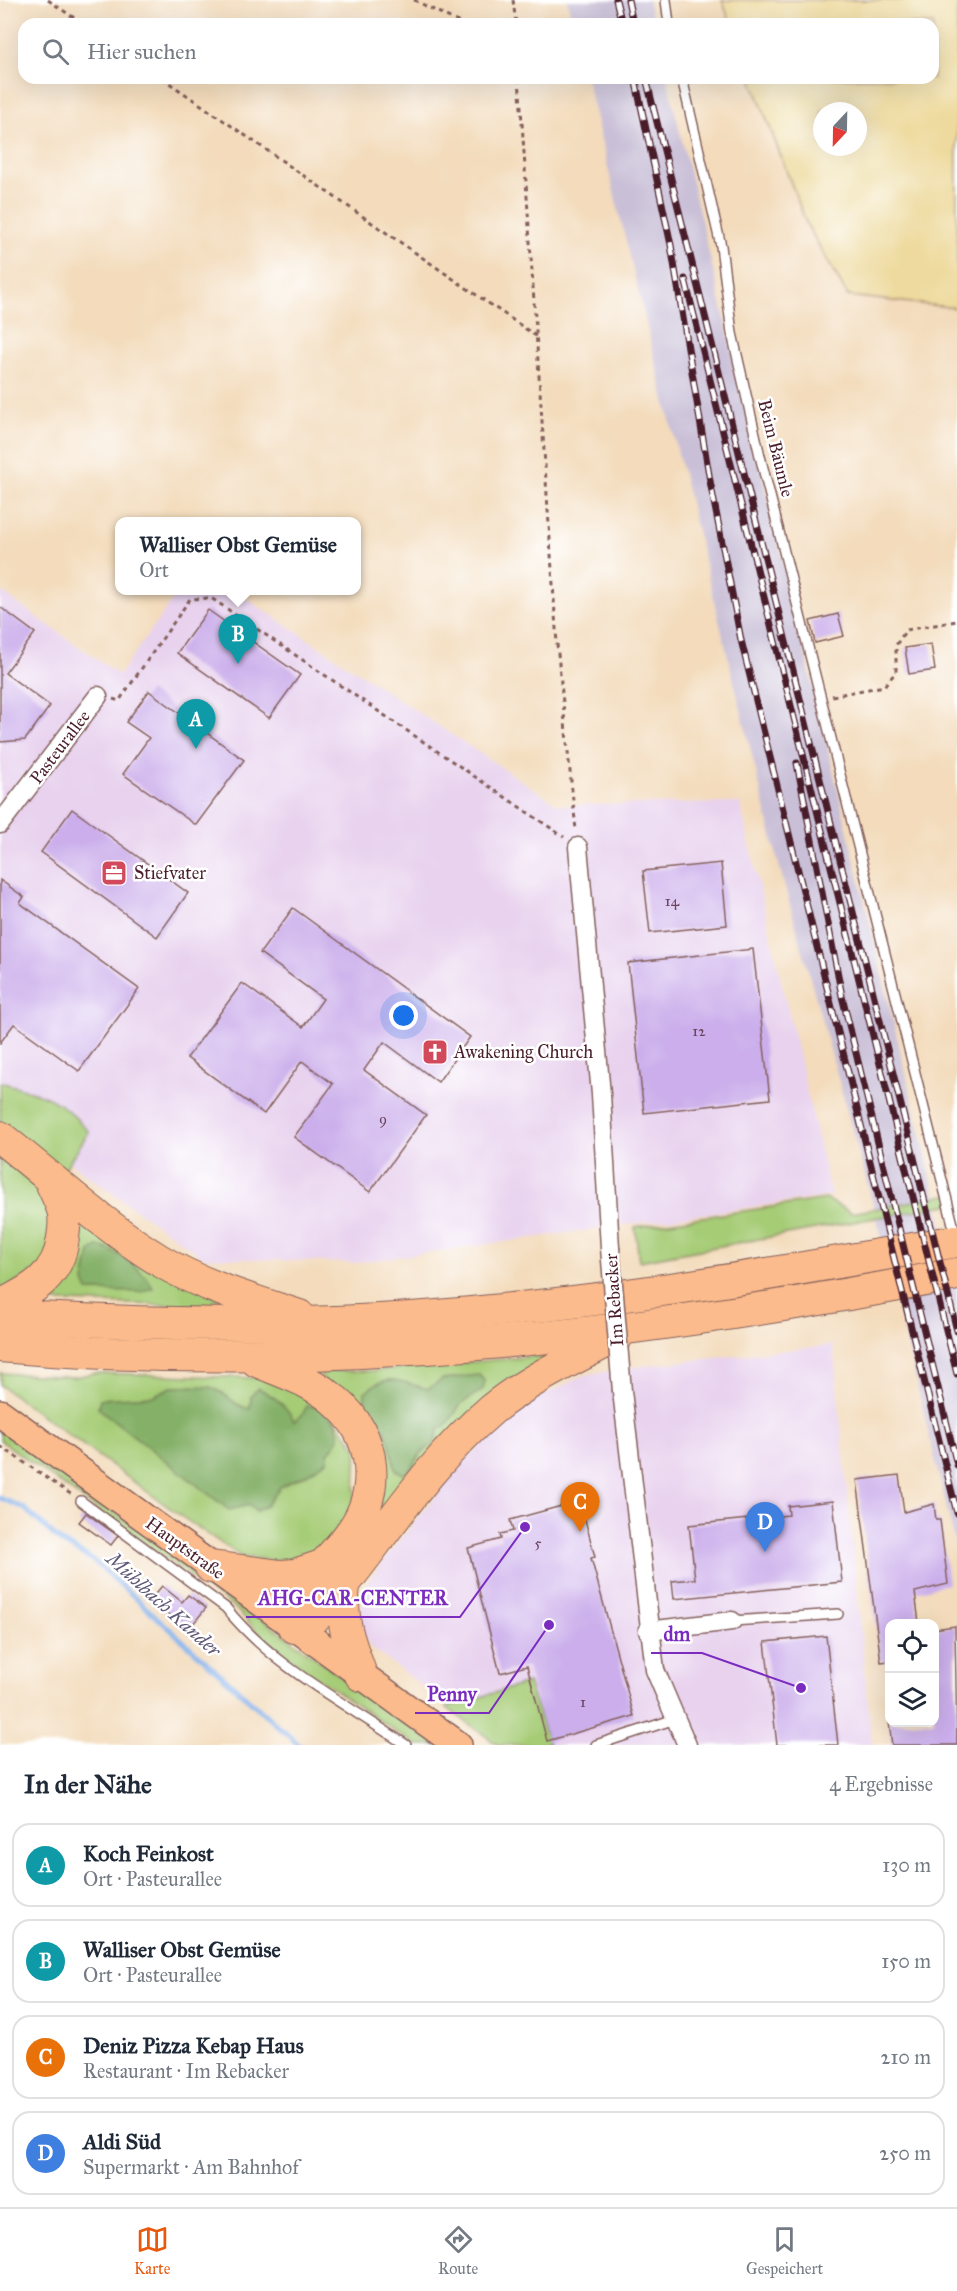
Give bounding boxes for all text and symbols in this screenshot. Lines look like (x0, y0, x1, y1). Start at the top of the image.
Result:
search box (18, 18, 939, 84)
icon: search (39, 35, 72, 68)
text: Hier suchen (87, 38, 196, 65)
north arrow (813, 102, 867, 156)
street label: Beim Bäumle (753, 397, 799, 499)
popup (115, 517, 361, 595)
text: Walliser Obst Gemüse (139, 531, 337, 558)
text: Ort (139, 558, 169, 582)
pin: B (218, 614, 258, 664)
pin: A (176, 700, 216, 749)
street label: Pasteurallee (25, 706, 95, 788)
office icon: Stiefvater (99, 858, 129, 888)
place label: Stiefvater (134, 862, 206, 884)
house number: 14 (665, 892, 680, 910)
your location (389, 1001, 418, 1030)
house number: 12 (692, 1022, 706, 1040)
church icon: Awakening Church (420, 1037, 450, 1067)
place label: Awakening Church (453, 1041, 593, 1064)
house number: 9 (379, 1110, 387, 1128)
street label: Im Rebacker (600, 1253, 628, 1347)
pin: C (560, 1482, 600, 1532)
pin: D (746, 1502, 784, 1552)
street label: Hauptstraße (141, 1512, 229, 1584)
house number: 5 (535, 1534, 542, 1552)
water label: Mühlbach Kander (100, 1545, 227, 1663)
callout: AHG-CAR-CENTER (246, 1579, 460, 1617)
text: AHG-CAR-CENTER (256, 1586, 449, 1610)
callout: dm (651, 1615, 702, 1653)
map controls (885, 1619, 939, 1727)
button: locate (885, 1619, 939, 1673)
text: dm (664, 1622, 691, 1646)
button: layers (885, 1673, 939, 1727)
callout: Penny (415, 1675, 489, 1713)
text: Penny (427, 1682, 479, 1707)
house number: 1 (580, 1693, 586, 1711)
text: In der Nähe (24, 1768, 152, 1800)
text: 4 Ergebnisse (829, 1772, 933, 1796)
text: Koch Feinkost (83, 1840, 214, 1867)
text: A (39, 1853, 52, 1877)
text: 130 m (882, 1853, 931, 1877)
text: Ort · Pasteurallee (83, 1867, 222, 1891)
text: Walliser Obst Gemüse (83, 1936, 281, 1963)
text: B (39, 1949, 52, 1973)
text: 150 m (881, 1949, 931, 1973)
text: Ort · Pasteurallee (83, 1963, 222, 1987)
text: Deniz Pizza Kebap Haus (83, 2032, 304, 2059)
text: C (39, 2045, 52, 2069)
text: 210 m (881, 2045, 931, 2069)
text: Restaurant · Im Rebacker (83, 2059, 289, 2083)
text: Aldi Süd (83, 2128, 161, 2155)
text: D (38, 2141, 53, 2165)
text: 250 m (879, 2141, 931, 2165)
text: Supermarkt · Am Bahnhof (83, 2155, 299, 2179)
tab: Karte (134, 2223, 170, 2278)
tab: Route (438, 2223, 478, 2278)
tab: Gespeichert (746, 2223, 823, 2278)

